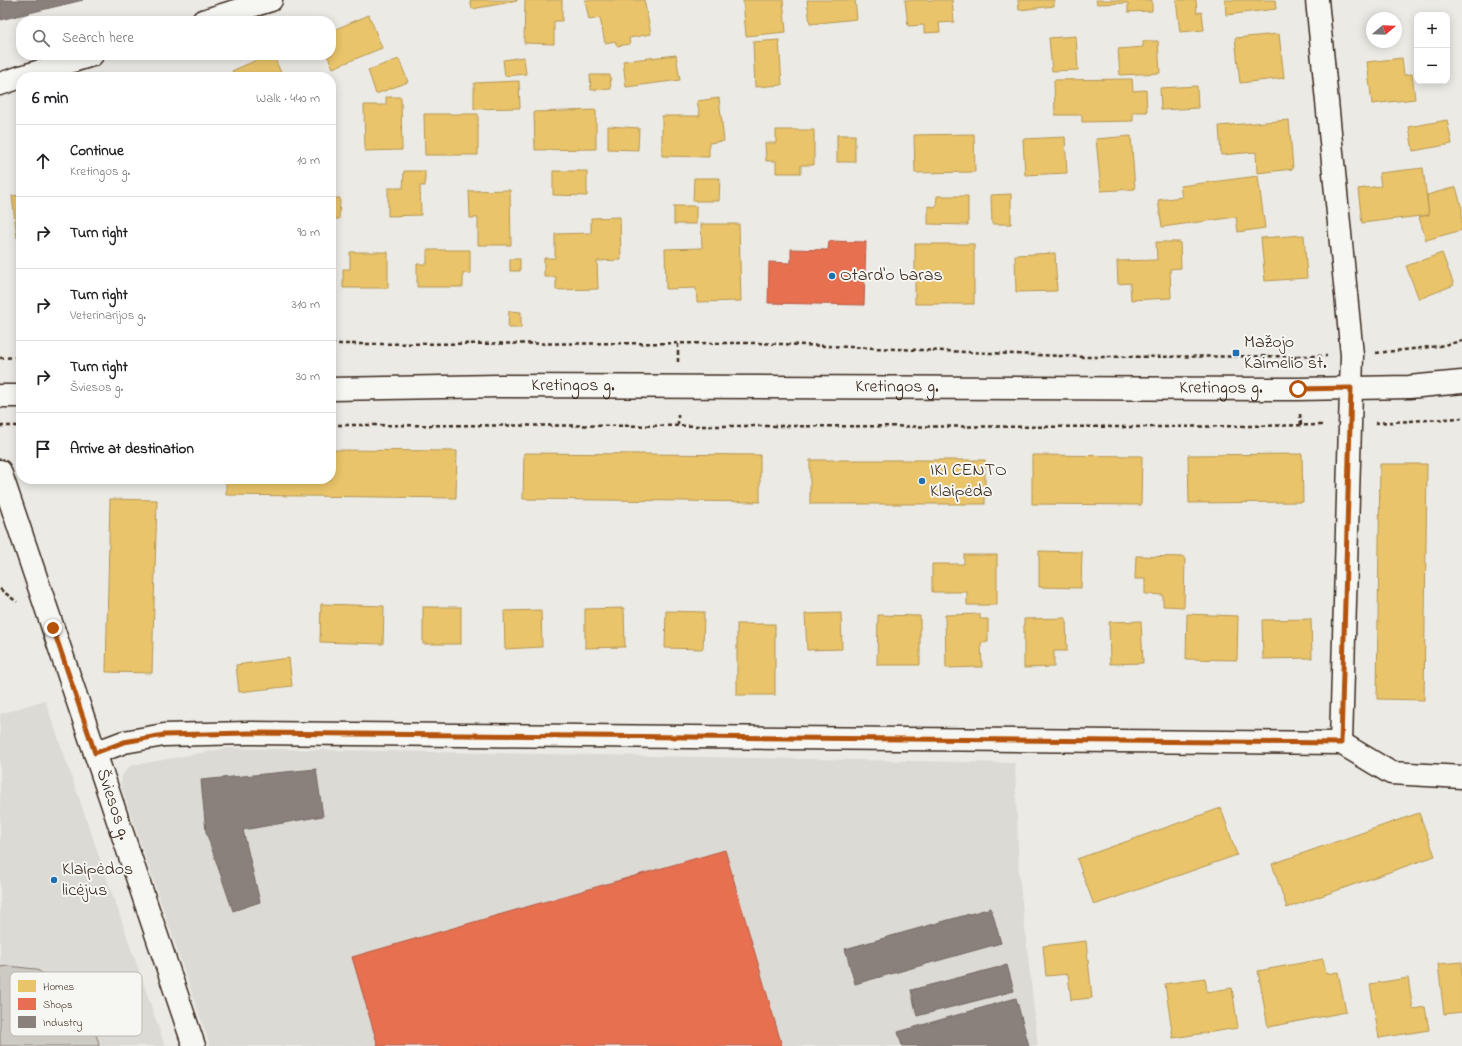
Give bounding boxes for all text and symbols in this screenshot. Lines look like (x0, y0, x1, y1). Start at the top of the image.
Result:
north arrow (1366, 12, 1402, 48)
map controls (1414, 12, 1450, 84)
button: + (1414, 12, 1450, 48)
search box (16, 16, 336, 60)
icon: search (30, 27, 52, 49)
text: Search here (62, 27, 134, 49)
button: − (1414, 48, 1450, 84)
text: 6 min (32, 86, 68, 111)
text: Walk · 440 m (256, 89, 320, 108)
text: Continue (70, 140, 124, 162)
icon: ahead (32, 150, 54, 172)
text: 10 m (297, 151, 320, 170)
text: Kretingos g. (70, 162, 130, 181)
icon: right (32, 222, 54, 244)
text: Turn right (70, 222, 128, 244)
text: 90 m (297, 223, 320, 242)
place label: Otard'o baras (840, 263, 943, 289)
marker: Otard'o baras (827, 271, 837, 281)
text: Turn right (70, 284, 128, 306)
icon: right (32, 294, 54, 316)
text: 310 m (292, 295, 320, 314)
text: Veterinarijos g. (70, 306, 146, 325)
place label: Mažojo Kaimelio st. (1244, 330, 1327, 377)
marker: Mažojo Kaimelio st. (1231, 348, 1241, 358)
text: Turn right (70, 356, 128, 378)
icon: right (32, 366, 54, 388)
text: 30 m (296, 367, 320, 386)
street label: Kretingos g. (531, 373, 615, 400)
street label: Kretingos g. (855, 374, 939, 402)
street label: Kretingos g. (1179, 376, 1263, 403)
text: Šviesos g. (70, 378, 123, 397)
route start (1289, 380, 1307, 398)
icon: arrive (32, 438, 54, 460)
text: Arrive at destination (70, 438, 194, 460)
place label: IKI CENTO Klaipėda (930, 458, 1007, 505)
marker: IKI CENTO Klaipėda (917, 476, 927, 486)
route end (44, 619, 62, 637)
street label: Šviesos g. (88, 765, 137, 844)
place label: Klaipėdos licėjus (62, 857, 133, 904)
marker: Klaipėdos licėjus (49, 875, 59, 885)
legend (10, 972, 142, 1036)
text: Homes (43, 979, 75, 995)
text: Shops (43, 997, 73, 1013)
text: Industry (43, 1015, 82, 1032)

